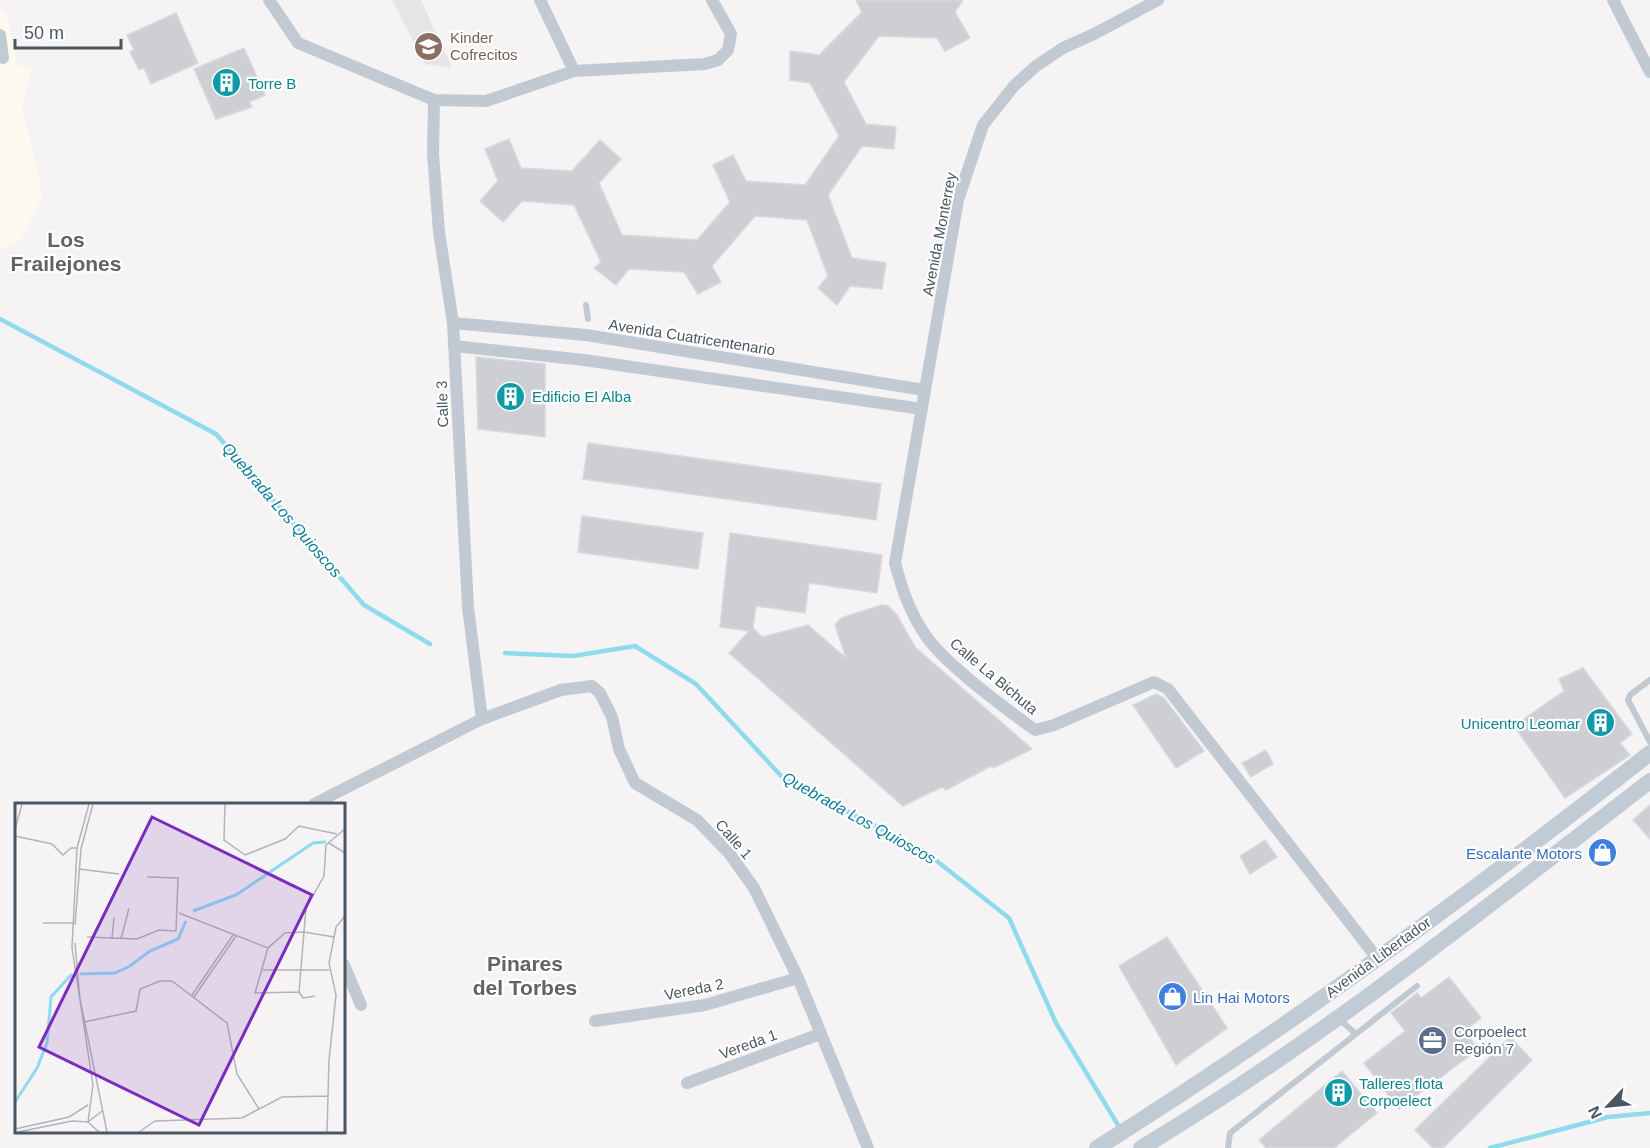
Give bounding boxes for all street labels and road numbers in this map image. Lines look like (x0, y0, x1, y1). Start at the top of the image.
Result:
street label: Avenida Monterrey (919, 170, 959, 297)
street label: Avenida Cuatricentenario (608, 315, 776, 359)
street label: Calle 3 (433, 380, 451, 428)
street label: Calle La Bichuta (947, 634, 1042, 718)
street label: Calle 1 (712, 816, 756, 862)
street label: Avenida Libertador (1322, 913, 1434, 1001)
street label: Vereda 2 (663, 975, 725, 1003)
street label: Vereda 1 (717, 1026, 779, 1062)

